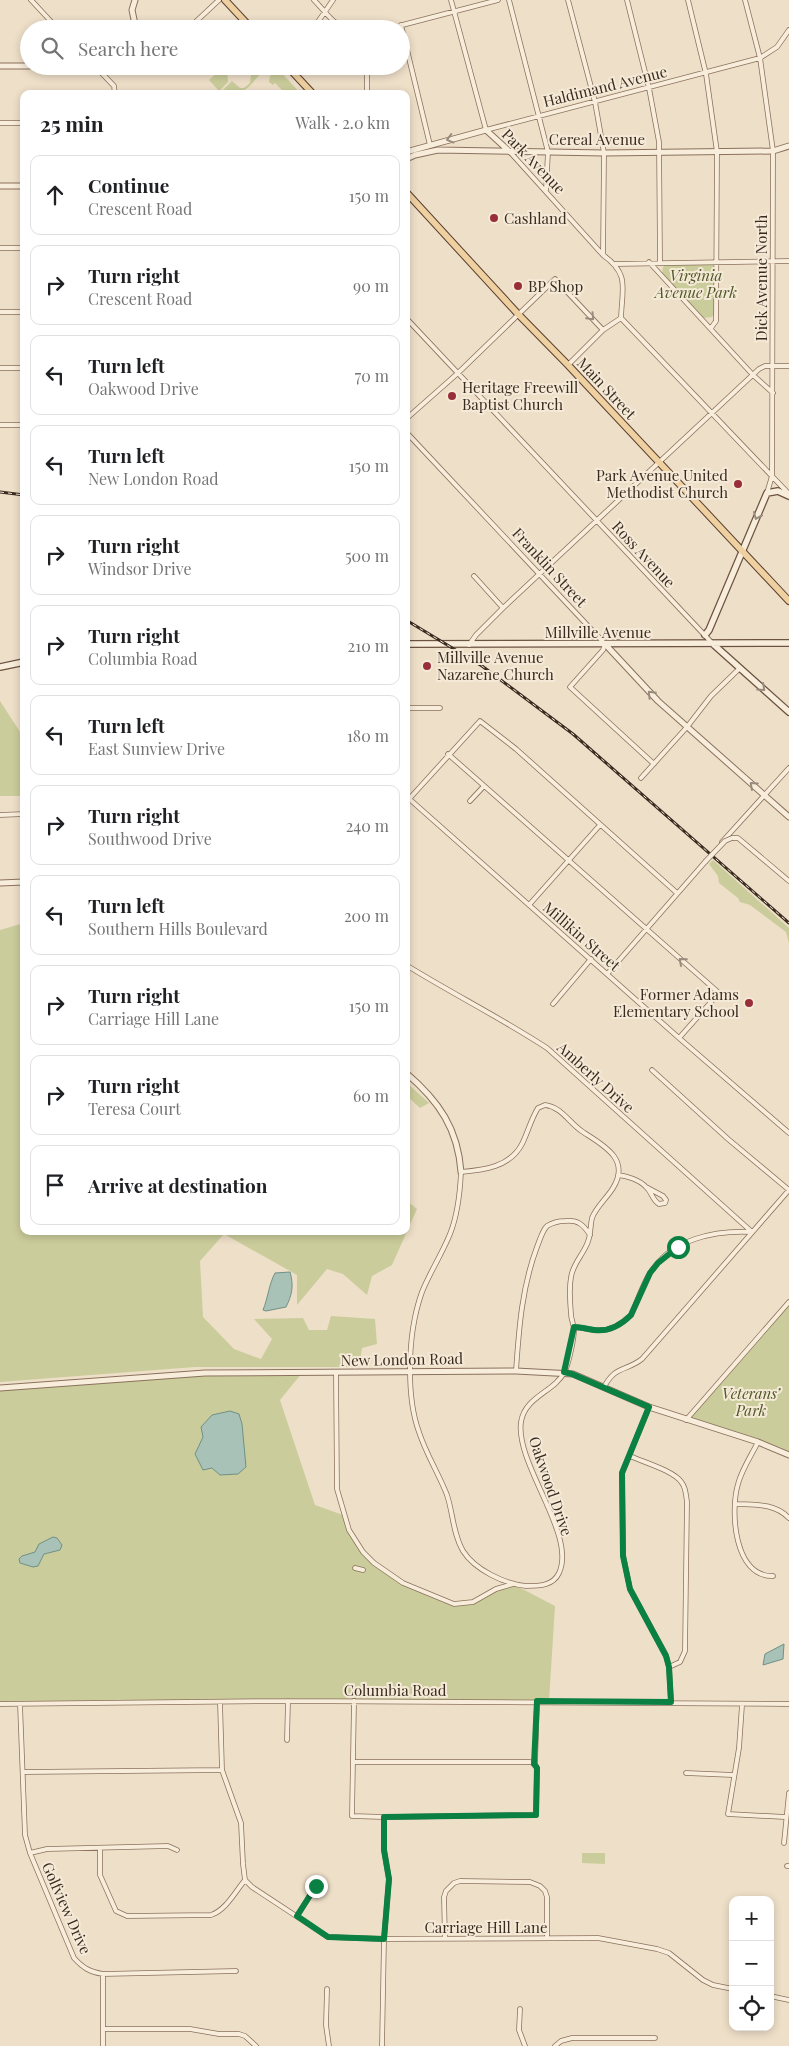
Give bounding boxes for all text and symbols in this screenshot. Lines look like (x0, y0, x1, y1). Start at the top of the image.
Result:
search box (20, 20, 410, 75)
icon: search (38, 34, 66, 62)
text: Search here (78, 35, 178, 61)
street label: Haldimand Avenue (541, 61, 669, 111)
text: 25 min (40, 109, 104, 137)
text: Walk · 2.0 km (295, 112, 390, 133)
street label: Park Avenue (498, 124, 570, 198)
street label: Cereal Avenue (549, 129, 645, 149)
one-way arrow (446, 133, 455, 144)
text: Continue (88, 172, 169, 198)
icon: ahead (41, 181, 69, 209)
text: 150 m (349, 185, 389, 206)
text: Crescent Road (88, 198, 192, 219)
place label: Cashland (504, 208, 567, 228)
marker: Cashland (488, 212, 500, 224)
street label: Dick Avenue North (751, 215, 771, 341)
text: Turn right (88, 262, 180, 288)
park label: Virginia Avenue Park (653, 265, 737, 302)
icon: right (41, 271, 69, 299)
text: 90 m (353, 275, 389, 296)
place label: BP Shop (528, 276, 584, 296)
marker: BP Shop (512, 280, 524, 292)
text: Crescent Road (88, 288, 192, 309)
one-way arrow (585, 312, 594, 321)
text: Turn left (88, 352, 165, 378)
street label: Main Street (573, 353, 641, 424)
icon: left (41, 361, 69, 389)
text: 70 m (355, 365, 389, 386)
place label: Heritage Freewill Baptist Church (462, 377, 578, 414)
text: Oakwood Drive (88, 378, 199, 399)
marker: Heritage Freewill Baptist Church (446, 390, 458, 402)
text: Turn left (88, 442, 165, 468)
icon: left (41, 451, 69, 479)
text: 150 m (349, 455, 389, 476)
place label: Park Avenue United Methodist Church (596, 465, 728, 502)
text: New London Road (88, 468, 219, 489)
marker: Park Avenue United Methodist Church (732, 478, 744, 490)
one-way arrow (753, 511, 763, 520)
street label: Ross Avenue (608, 516, 680, 592)
street label: Franklin Street (508, 523, 592, 611)
text: Turn right (88, 532, 180, 558)
icon: right (41, 541, 69, 569)
text: 500 m (345, 545, 389, 566)
text: Windsor Drive (88, 558, 191, 579)
text: Turn right (88, 622, 180, 648)
street label: Millville Avenue (545, 622, 651, 642)
icon: right (41, 631, 69, 659)
text: 210 m (348, 635, 389, 656)
place label: Millville Avenue Nazarene Church (437, 647, 554, 684)
text: Columbia Road (88, 648, 198, 669)
marker: Millville Avenue Nazarene Church (421, 660, 433, 672)
one-way arrow (757, 682, 766, 691)
one-way arrow (648, 690, 657, 699)
text: Turn left (88, 712, 165, 738)
icon: left (41, 721, 69, 749)
text: 180 m (347, 725, 389, 746)
text: East Sunview Drive (88, 738, 225, 759)
one-way arrow (749, 781, 758, 790)
text: Turn right (88, 802, 180, 828)
icon: right (41, 811, 69, 839)
text: 240 m (346, 815, 389, 836)
text: Southwood Drive (88, 828, 212, 849)
text: Turn left (88, 892, 165, 918)
street label: Millikin Street (539, 897, 625, 976)
icon: left (41, 901, 69, 929)
text: 200 m (344, 905, 389, 926)
text: Southern Hills Boulevard (88, 918, 268, 939)
one-way arrow (679, 957, 688, 966)
text: Turn right (88, 982, 180, 1008)
place label: Former Adams Elementary School (613, 984, 739, 1021)
icon: right (41, 991, 69, 1019)
text: 150 m (349, 995, 389, 1016)
marker: Former Adams Elementary School (743, 997, 755, 1009)
text: Carriage Hill Lane (88, 1008, 219, 1029)
street label: Amberly Drive (552, 1036, 639, 1117)
text: Turn right (88, 1072, 180, 1098)
icon: right (41, 1081, 69, 1109)
text: 60 m (353, 1085, 389, 1106)
text: Teresa Court (88, 1098, 181, 1119)
icon: arrive (41, 1171, 69, 1199)
text: Arrive at destination (88, 1172, 268, 1198)
route start (667, 1236, 690, 1259)
street label: New London Road (341, 1348, 464, 1370)
park label: Veterans’ Park (722, 1383, 781, 1420)
street label: Oakwood Drive (525, 1434, 577, 1538)
street label: Columbia Road (344, 1680, 447, 1700)
street label: Golfview Drive (38, 1859, 96, 1957)
route end (305, 1875, 328, 1898)
map controls (729, 1896, 774, 2031)
button: + (729, 1896, 774, 1941)
street label: Carriage Hill Lane (424, 1917, 548, 1937)
button: − (729, 1941, 774, 1986)
button: locate (729, 1986, 774, 2031)

